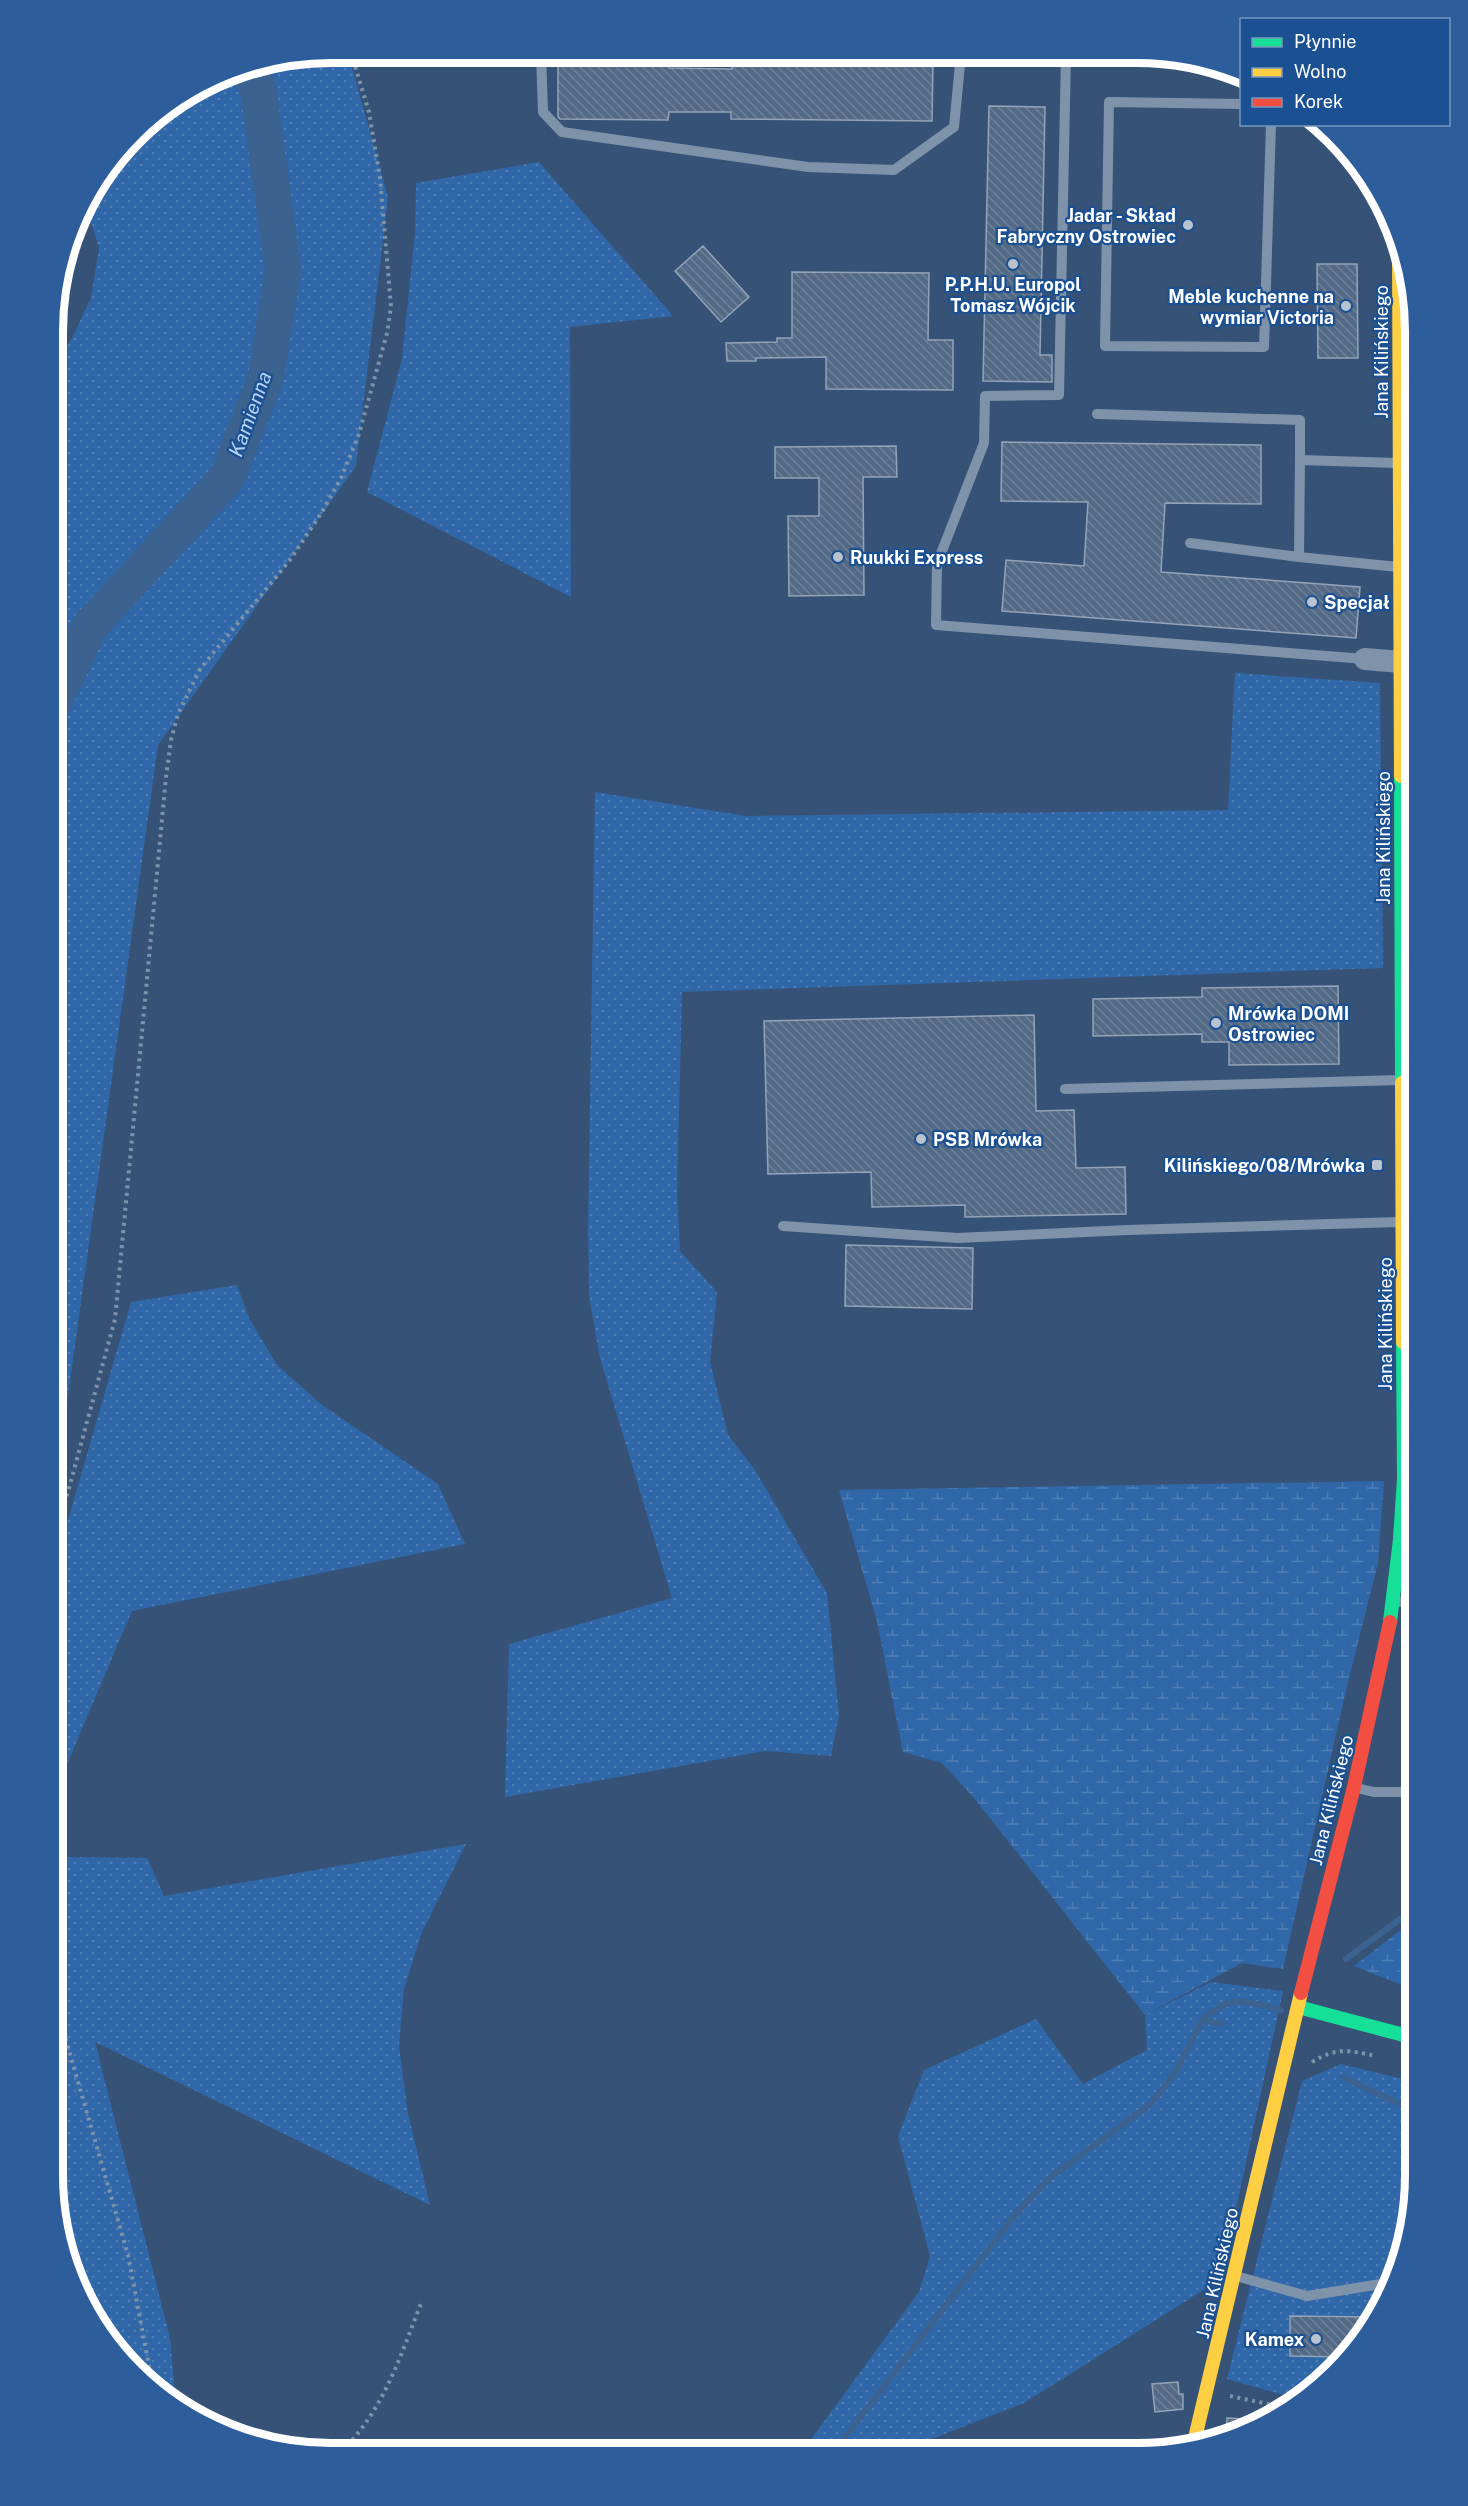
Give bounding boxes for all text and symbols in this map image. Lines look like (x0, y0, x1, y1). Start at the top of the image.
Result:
legend (1240, 18, 1450, 126)
text: Płynnie (1294, 31, 1357, 52)
text: Wolno (1294, 61, 1346, 82)
text: Korek (1294, 91, 1343, 112)
place label: Jadar - Skład Fabryczny Ostrowiec (996, 205, 1176, 247)
marker: Jadar - Skład Fabryczny Ostrowiec (1181, 218, 1195, 232)
marker: P.P.H.U. Europol Tomasz Wójcik (1006, 257, 1020, 271)
place label: P.P.H.U. Europol Tomasz Wójcik (945, 274, 1081, 316)
street label: Jana Kilińskiego (1371, 285, 1392, 419)
place label: Meble kuchenne na wymiar Victoria (1168, 286, 1334, 328)
marker: Meble kuchenne na wymiar Victoria (1339, 299, 1353, 313)
water label: Kamienna (224, 368, 276, 460)
place label: Ruukki Express (850, 547, 983, 568)
marker: Ruukki Express (831, 550, 845, 564)
place label: Specjał (1324, 592, 1390, 613)
marker: Specjał (1305, 595, 1319, 609)
street label: Jana Kilińskiego (1373, 771, 1394, 905)
place label: Mrówka DOMI Ostrowiec (1228, 1003, 1349, 1045)
marker: Mrówka DOMI Ostrowiec (1209, 1016, 1223, 1030)
place label: PSB Mrówka (933, 1129, 1042, 1150)
marker: PSB Mrówka (914, 1132, 928, 1146)
place label: Kilińskiego/08/Mrówka (1164, 1155, 1365, 1176)
marker: Kilińskiego/08/Mrówka (1370, 1158, 1384, 1172)
street label: Jana Kilińskiego (1375, 1257, 1396, 1391)
street label: Jana Kilińskiego (1305, 1733, 1357, 1867)
street label: Jana Kilińskiego (1192, 2206, 1242, 2340)
place label: Kamex (1245, 2329, 1304, 2350)
marker: Kamex (1309, 2332, 1323, 2346)

